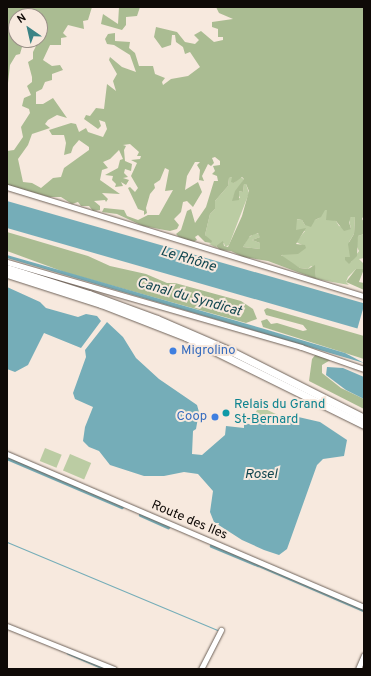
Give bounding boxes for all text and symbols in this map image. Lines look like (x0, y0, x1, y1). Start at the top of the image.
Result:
north arrow (8, 8, 48, 48)
text: N (15, 11, 29, 27)
water label: Le Rhône (158, 244, 218, 276)
water label: Canal du Syndicat (135, 275, 243, 321)
place label: Migrolino (181, 343, 236, 359)
marker: Migrolino (168, 346, 178, 356)
place label: Relais du Grand St-Bernard (234, 398, 325, 429)
marker: Relais du Grand St-Bernard (221, 408, 231, 418)
place label: Coop (177, 409, 207, 425)
marker: Coop (210, 412, 220, 422)
water label: Rosel (245, 467, 277, 483)
street label: Route des Iles (149, 498, 229, 544)

